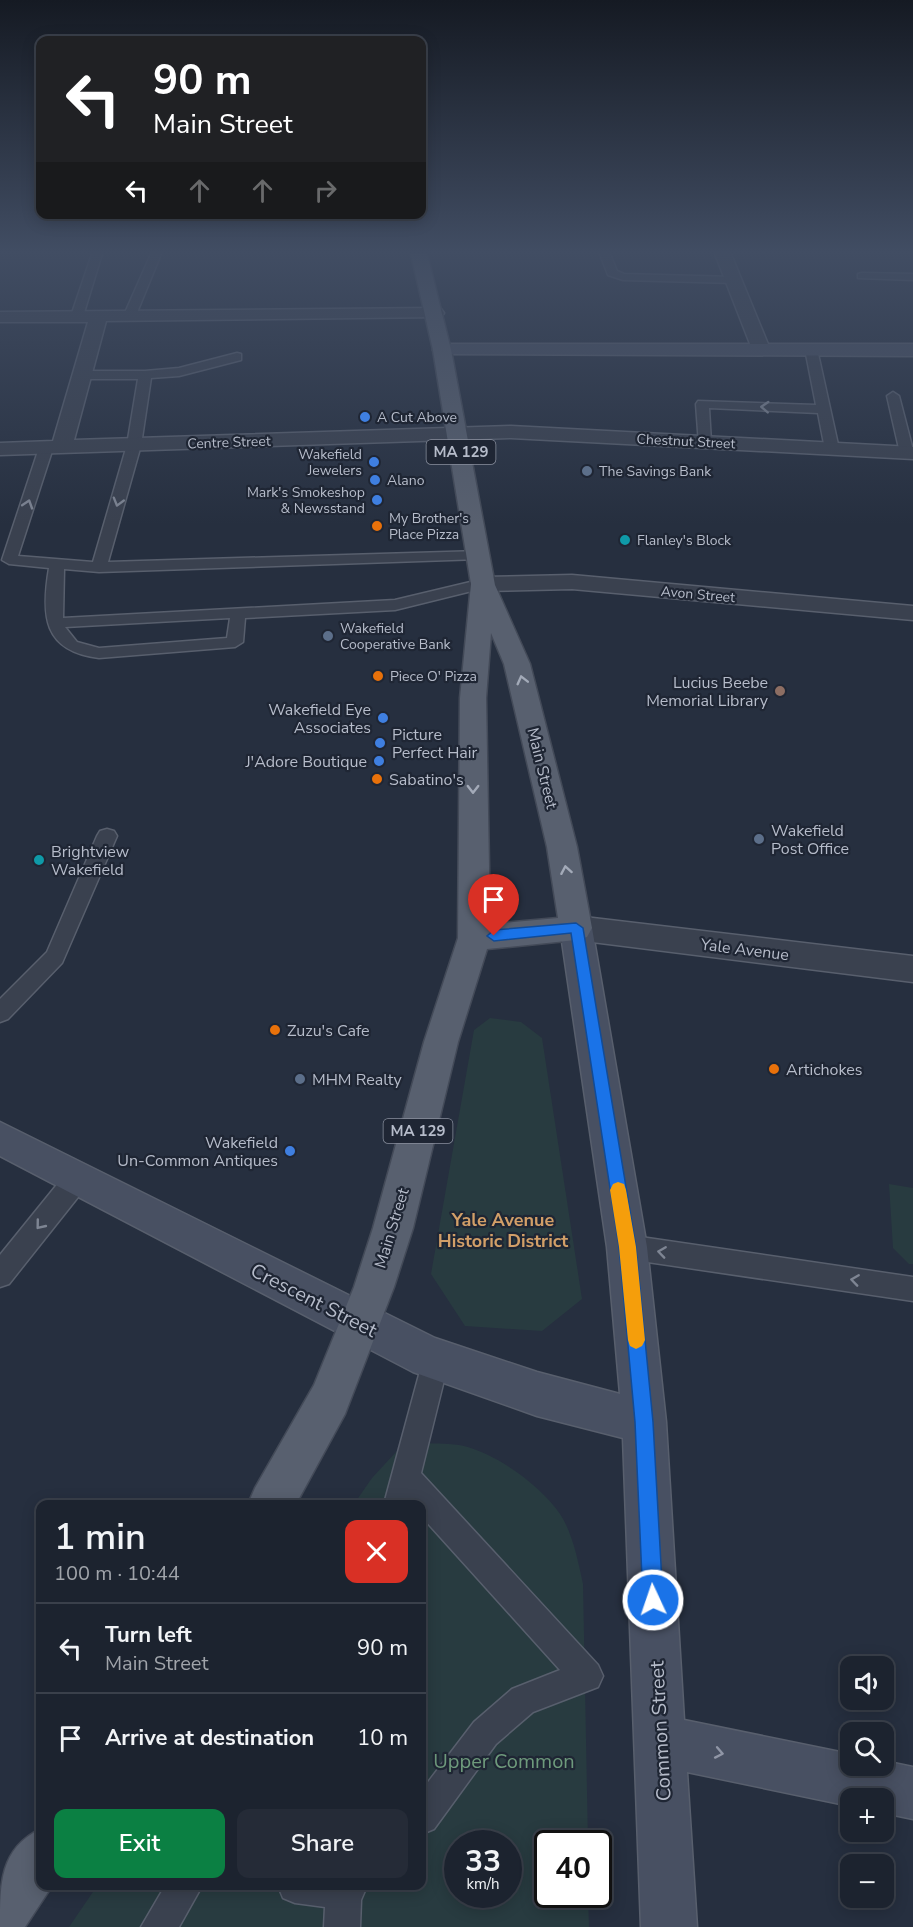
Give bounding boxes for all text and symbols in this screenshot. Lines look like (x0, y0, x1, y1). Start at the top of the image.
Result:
text: 90 m (153, 52, 252, 109)
icon: left (54, 60, 132, 138)
text: Main Street (153, 106, 293, 143)
icon: left (120, 174, 153, 207)
icon: ahead (183, 174, 216, 207)
icon: ahead (246, 174, 279, 207)
icon: right (309, 174, 342, 207)
one-way arrow (761, 400, 770, 413)
place label: A Cut Above (377, 408, 457, 427)
marker: A Cut Above (358, 410, 372, 424)
street label: Chestnut Street (636, 429, 736, 454)
street label: Centre Street (187, 432, 271, 453)
road number: MA 129 (426, 440, 496, 464)
place label: Wakefield Jewelers (298, 445, 362, 480)
marker: Wakefield Jewelers (367, 455, 381, 469)
place label: The Savings Bank (599, 462, 712, 481)
marker: The Savings Bank (580, 464, 594, 478)
place label: Alano (387, 471, 425, 490)
marker: Alano (368, 473, 382, 487)
place label: Mark's Smokeshop & Newsstand (247, 483, 365, 518)
marker: Mark's Smokeshop & Newsstand (370, 493, 384, 507)
one-way arrow (113, 496, 125, 506)
one-way arrow (20, 499, 33, 510)
place label: My Brother's Place Pizza (389, 509, 469, 544)
marker: My Brother's Place Pizza (370, 519, 384, 533)
place label: Flanley's Block (637, 531, 732, 550)
marker: Flanley's Block (618, 533, 632, 547)
street label: Avon Street (660, 582, 736, 607)
place label: Wakefield Cooperative Bank (340, 619, 452, 654)
marker: Wakefield Cooperative Bank (321, 629, 335, 643)
place label: Piece O' Pizza (390, 667, 477, 686)
marker: Piece O' Pizza (371, 669, 385, 683)
place label: Lucius Beebe Memorial Library (646, 672, 769, 712)
one-way arrow (516, 675, 529, 685)
marker: Lucius Beebe Memorial Library (773, 684, 787, 698)
place label: Wakefield Eye Associates (268, 699, 371, 739)
marker: Wakefield Eye Associates (376, 711, 390, 725)
place label: Picture Perfect Hair (392, 724, 478, 764)
street label: Main Street (521, 725, 563, 811)
marker: Picture Perfect Hair (373, 736, 387, 750)
place label: J'Adore Boutique (244, 751, 367, 773)
marker: J'Adore Boutique (372, 754, 386, 768)
place label: Sabatino's (389, 769, 464, 791)
marker: Sabatino's (370, 772, 384, 786)
one-way arrow (467, 785, 479, 794)
place label: Wakefield Post Office (771, 820, 849, 860)
marker: Wakefield Post Office (752, 832, 766, 846)
place label: Brightview Wakefield (51, 841, 130, 881)
marker: Brightview Wakefield (32, 853, 46, 867)
one-way arrow (561, 865, 573, 875)
pin (468, 874, 519, 936)
icon: arrive (477, 883, 510, 916)
street label: Yale Avenue (699, 934, 790, 966)
place label: Zuzu's Cafe (287, 1020, 370, 1042)
marker: Zuzu's Cafe (268, 1023, 282, 1037)
place label: Artichokes (786, 1059, 863, 1081)
marker: Artichokes (767, 1062, 781, 1076)
place label: MHM Realty (312, 1069, 402, 1091)
marker: MHM Realty (293, 1072, 307, 1086)
road number: MA 129 (384, 1119, 452, 1143)
place label: Wakefield Un-Common Antiques (117, 1132, 278, 1172)
marker: Wakefield Un-Common Antiques (283, 1144, 297, 1158)
street label: Main Street (369, 1185, 415, 1271)
district label: Yale Avenue Historic District (438, 1208, 568, 1253)
one-way arrow (37, 1218, 48, 1229)
one-way arrow (657, 1247, 667, 1259)
street label: Crescent Street (246, 1257, 382, 1344)
one-way arrow (850, 1275, 860, 1287)
text: 1 min (54, 1513, 146, 1562)
button: close (345, 1520, 408, 1583)
text: 100 m · 10:44 (54, 1560, 180, 1587)
position arrow (621, 1568, 685, 1632)
text: Turn left (105, 1620, 192, 1650)
icon: left (54, 1632, 87, 1665)
text: 90 m (357, 1633, 408, 1663)
text: Main Street (105, 1650, 208, 1677)
map controls (840, 1656, 894, 1908)
button: sound (840, 1656, 894, 1710)
street label: Common Street (643, 1659, 678, 1802)
icon: arrive (54, 1722, 87, 1755)
button: search (840, 1722, 894, 1776)
text: Arrive at destination (105, 1723, 314, 1753)
text: 10 m (357, 1723, 408, 1753)
one-way arrow (713, 1746, 723, 1759)
park label: Upper Common (433, 1748, 575, 1775)
button: + (840, 1788, 894, 1842)
button: Exit (54, 1809, 225, 1878)
button: Share (237, 1809, 408, 1878)
speed limit sign: 40 (534, 1830, 612, 1908)
text: 33 (465, 1841, 501, 1882)
button: − (840, 1854, 894, 1908)
text: km/h (466, 1874, 500, 1894)

